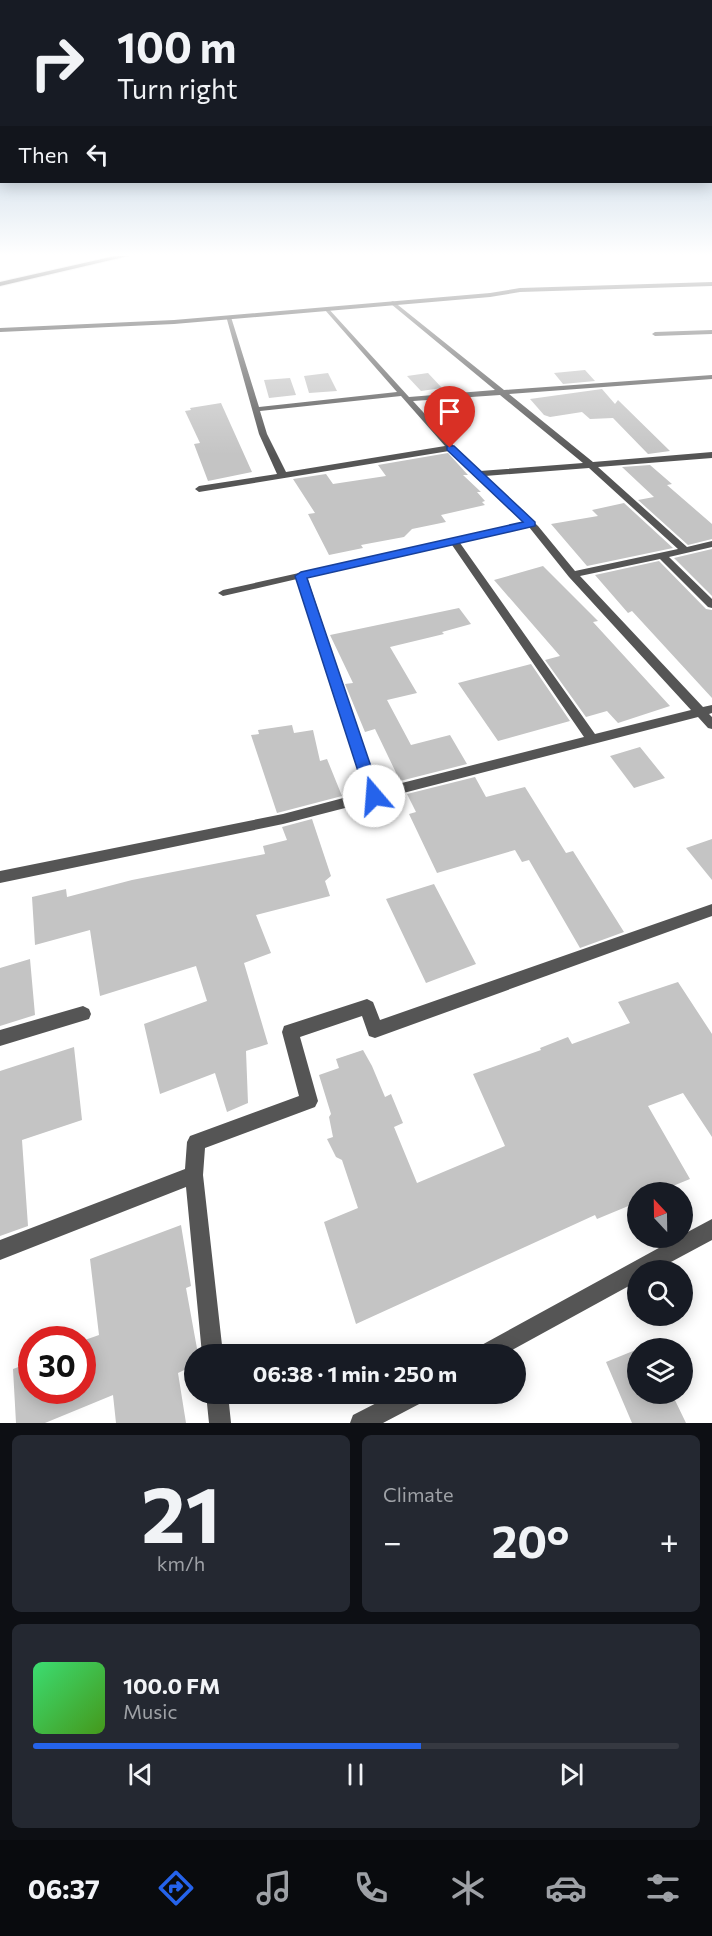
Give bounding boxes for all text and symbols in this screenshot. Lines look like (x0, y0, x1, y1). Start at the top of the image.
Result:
text: 100 m (117, 20, 237, 72)
icon: right (18, 24, 96, 102)
text: Turn right (117, 72, 237, 105)
icon: left (81, 138, 114, 171)
text: Then (18, 141, 69, 168)
pin (424, 386, 475, 448)
icon: arrive (433, 395, 466, 428)
position arrow (342, 764, 406, 828)
north arrow (627, 1182, 693, 1248)
map controls (627, 1182, 693, 1404)
button: search (627, 1260, 693, 1326)
speed limit sign: 30 (18, 1326, 96, 1404)
button: layers (627, 1338, 693, 1404)
text: 06:38 · 1 min · 250 m (253, 1360, 457, 1387)
text: 21 (141, 1464, 221, 1559)
text: Climate (383, 1482, 453, 1506)
text: 20° (492, 1512, 570, 1567)
text: − (383, 1520, 402, 1561)
text: + (660, 1520, 679, 1561)
text: km/h (157, 1551, 205, 1575)
text: 100.0 FM (123, 1672, 220, 1699)
text: Music (123, 1699, 177, 1723)
icon: previous (124, 1758, 157, 1791)
icon: pause (339, 1758, 372, 1791)
icon: next (555, 1758, 588, 1791)
icon: directions (155, 1867, 197, 1909)
icon: music (253, 1867, 295, 1909)
icon: phone (350, 1867, 392, 1909)
icon: climate (447, 1867, 489, 1909)
icon: car (545, 1867, 587, 1909)
icon: filters (642, 1867, 684, 1909)
text: 06:37 (28, 1872, 100, 1905)

